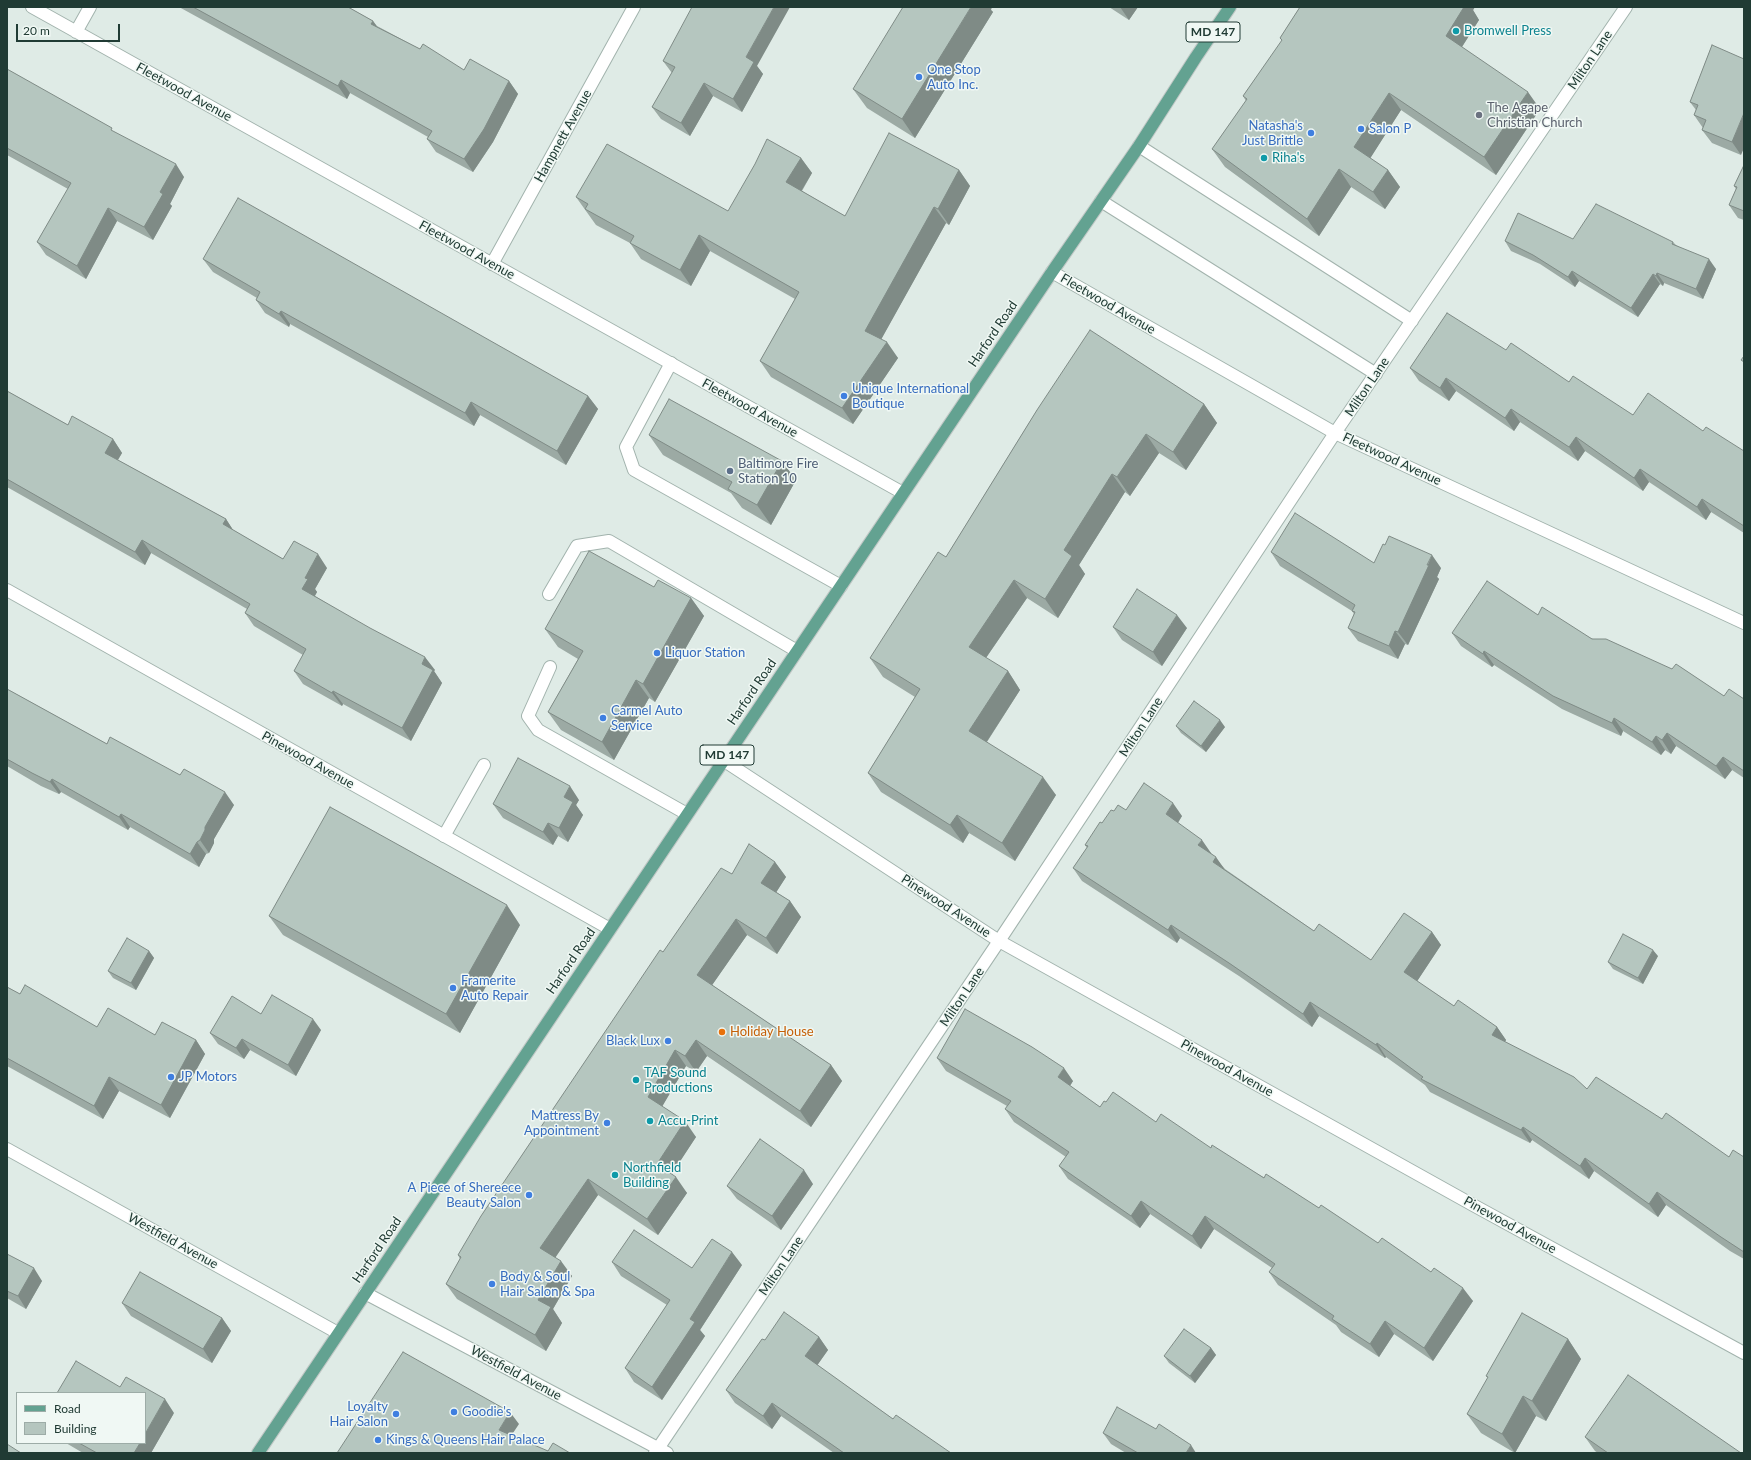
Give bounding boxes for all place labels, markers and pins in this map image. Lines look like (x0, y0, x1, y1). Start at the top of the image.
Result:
place label: Bromwell Press (1464, 23, 1551, 39)
marker: Bromwell Press (1451, 26, 1461, 36)
place label: One Stop Auto Inc. (927, 62, 981, 93)
marker: One Stop Auto Inc. (914, 72, 924, 82)
place label: The Agape Christian Church (1487, 100, 1583, 131)
marker: The Agape Christian Church (1474, 110, 1484, 120)
place label: Natasha's Just Brittle (1242, 118, 1303, 149)
place label: Salon P (1369, 121, 1411, 137)
marker: Salon P (1356, 124, 1366, 134)
marker: Natasha's Just Brittle (1306, 128, 1316, 138)
place label: Riha's (1272, 150, 1305, 166)
marker: Riha's (1259, 153, 1269, 163)
place label: Unique International Boutique (852, 381, 969, 412)
marker: Unique International Boutique (839, 391, 849, 401)
place label: Baltimore Fire Station 10 (738, 456, 818, 487)
marker: Baltimore Fire Station 10 (725, 466, 735, 476)
place label: Liquor Station (665, 645, 745, 661)
marker: Liquor Station (652, 648, 662, 658)
place label: Carmel Auto Service (611, 703, 683, 734)
marker: Carmel Auto Service (598, 713, 608, 723)
place label: Framerite Auto Repair (461, 973, 528, 1004)
marker: Framerite Auto Repair (448, 983, 458, 993)
place label: Holiday House (730, 1024, 814, 1040)
marker: Holiday House (717, 1027, 727, 1037)
place label: Black Lux (606, 1033, 660, 1049)
marker: Black Lux (663, 1036, 673, 1046)
place label: TAF Sound Productions (644, 1065, 713, 1096)
place label: JP Motors (179, 1069, 237, 1085)
marker: JP Motors (166, 1072, 176, 1082)
marker: TAF Sound Productions (631, 1075, 641, 1085)
place label: Mattress By Appointment (524, 1108, 599, 1139)
place label: Accu-Print (658, 1113, 718, 1129)
marker: Accu-Print (645, 1116, 655, 1126)
marker: Mattress By Appointment (602, 1118, 612, 1128)
place label: Northfield Building (623, 1160, 681, 1191)
marker: Northfield Building (610, 1170, 620, 1180)
place label: A Piece of Shereece Beauty Salon (408, 1180, 521, 1211)
marker: A Piece of Shereece Beauty Salon (524, 1190, 534, 1200)
place label: Body & Soul Hair Salon & Spa (500, 1269, 595, 1300)
marker: Body & Soul Hair Salon & Spa (487, 1279, 497, 1289)
place label: Loyalty Hair Salon (330, 1399, 388, 1430)
place label: Goodie's (462, 1404, 511, 1420)
marker: Goodie's (449, 1407, 459, 1417)
marker: Loyalty Hair Salon (391, 1409, 401, 1419)
place label: Kings & Queens Hair Palace (386, 1432, 545, 1448)
marker: Kings & Queens Hair Palace (373, 1435, 383, 1445)

